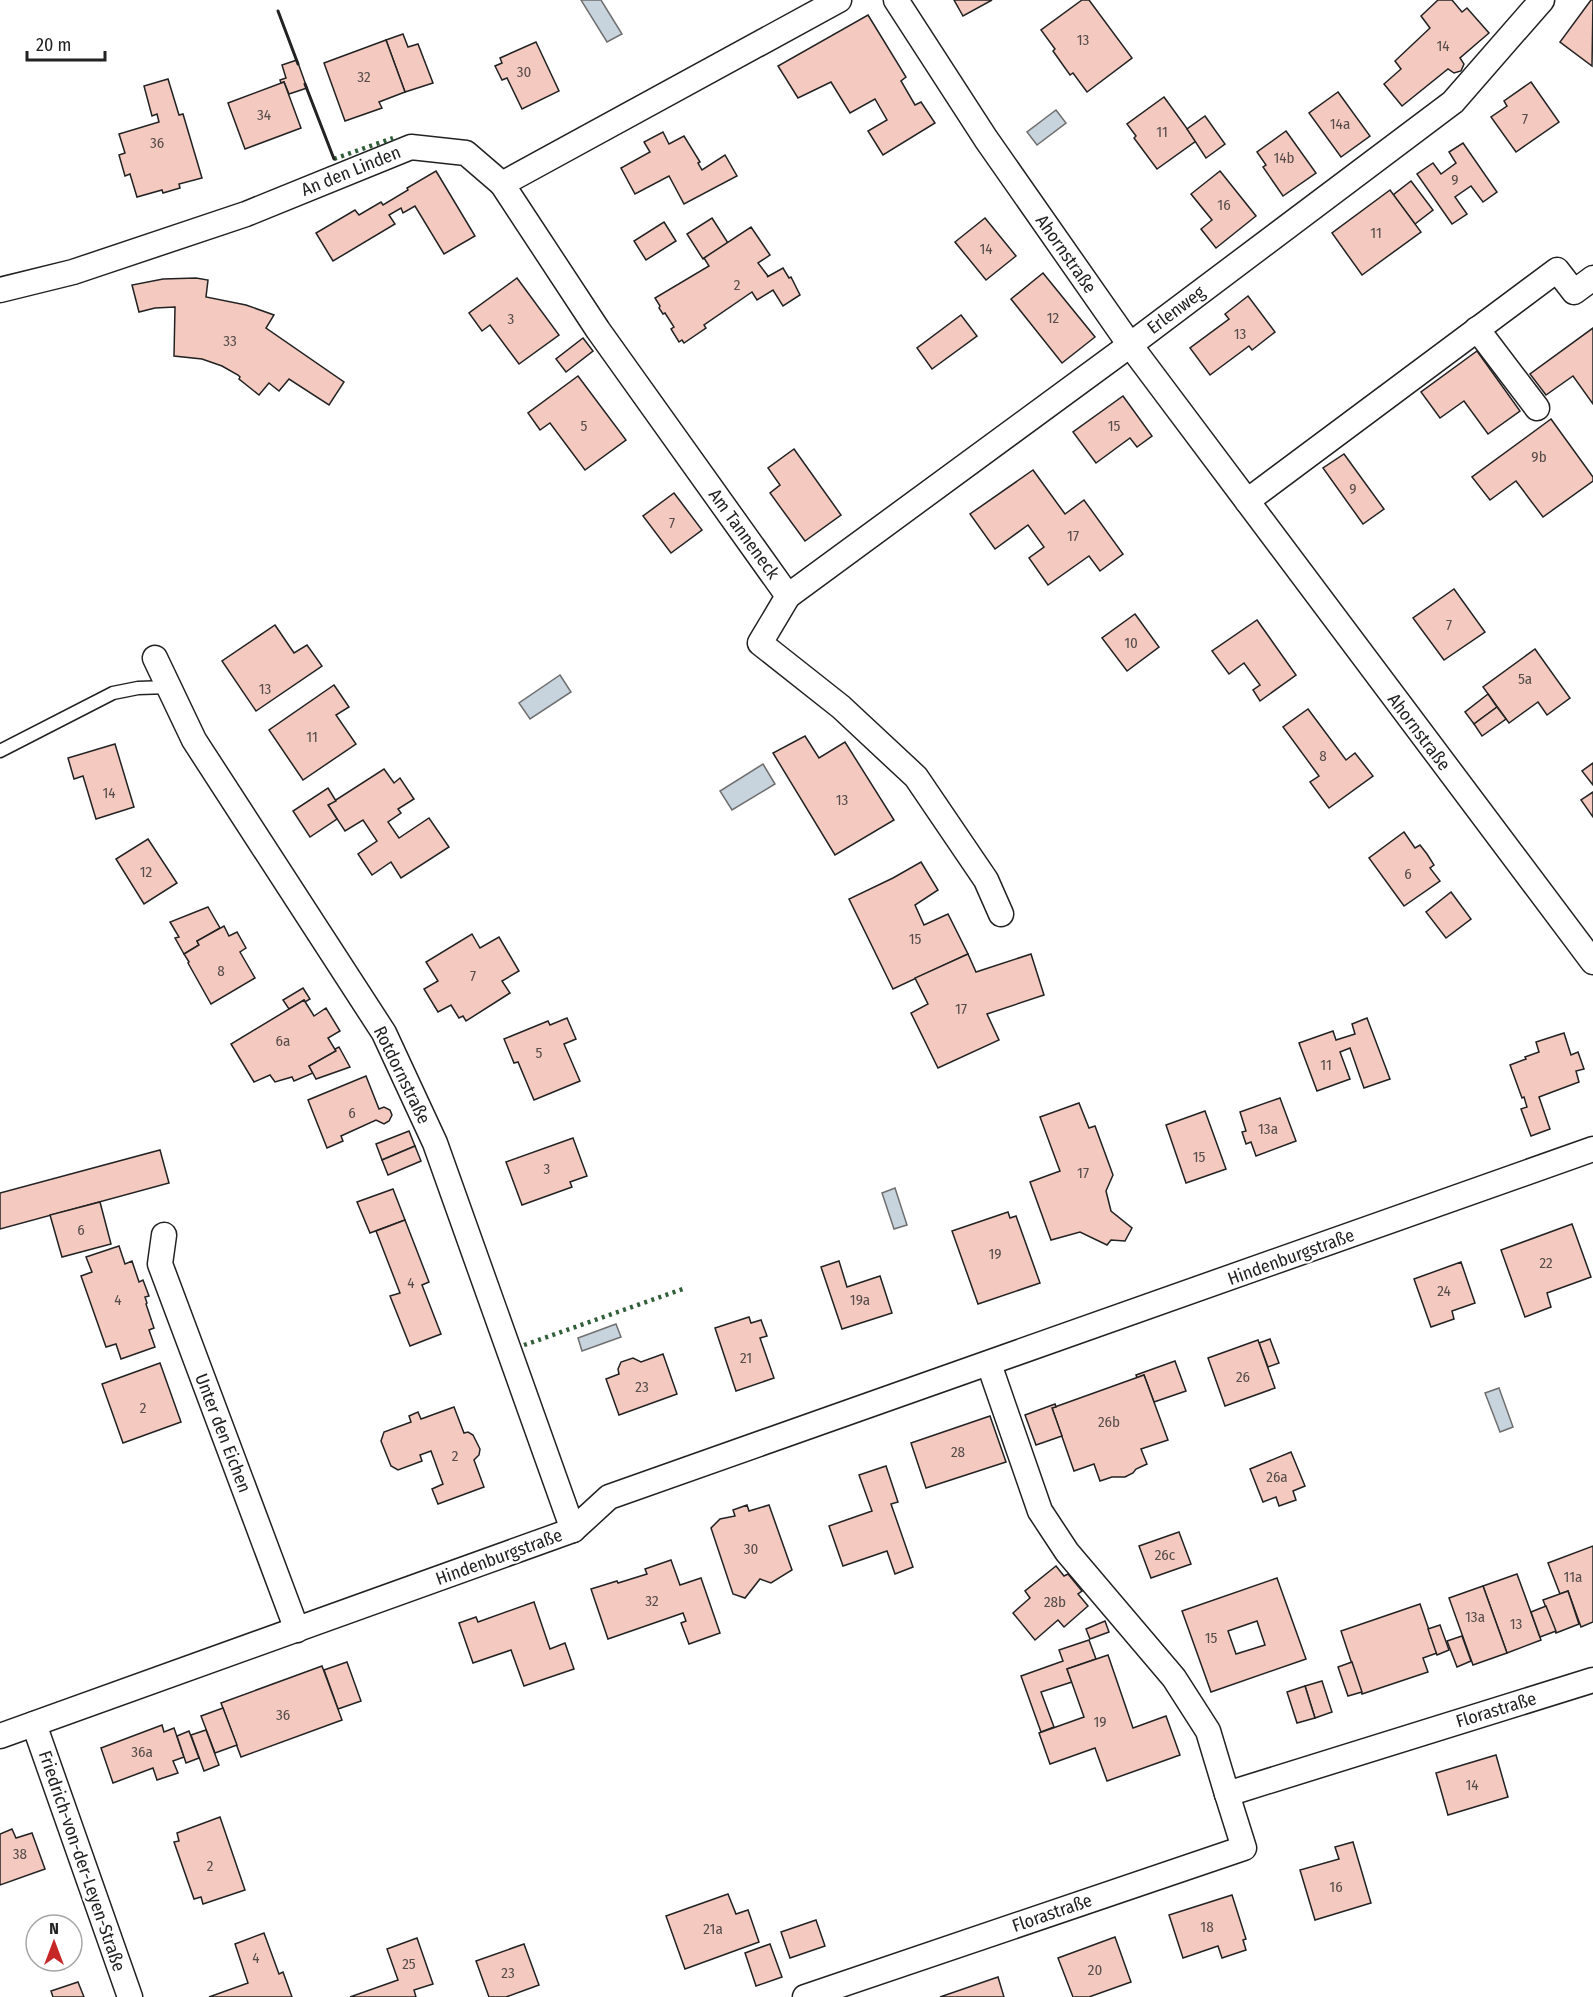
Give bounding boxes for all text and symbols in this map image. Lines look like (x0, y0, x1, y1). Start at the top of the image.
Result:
scale bar (27, 24, 105, 62)
house number: 13 (1077, 31, 1090, 49)
text: 20 m (36, 34, 71, 56)
house number: 14 (1436, 37, 1450, 55)
house number: 30 (517, 63, 531, 81)
house number: 32 (357, 68, 371, 86)
house number: 34 (257, 106, 271, 124)
house number: 7 (1522, 110, 1528, 128)
house number: 14a (1330, 115, 1350, 133)
house number: 11 (1156, 123, 1168, 141)
house number: 36 (150, 134, 164, 152)
street label: An den Linden (298, 141, 404, 201)
house number: 14b (1273, 149, 1295, 167)
house number: 9 (1451, 171, 1459, 189)
house number: 16 (1217, 196, 1231, 214)
street label: Ahornstraße (1031, 210, 1101, 298)
house number: 11 (1370, 224, 1382, 242)
house number: 14 (979, 240, 993, 258)
house number: 2 (734, 276, 741, 294)
street label: Erlenweg (1143, 281, 1210, 339)
house number: 12 (1047, 309, 1060, 327)
house number: 3 (508, 310, 515, 328)
house number: 13 (1234, 325, 1247, 343)
house number: 33 (223, 332, 237, 350)
house number: 5 (581, 417, 588, 435)
house number: 15 (1108, 417, 1120, 435)
house number: 9b (1531, 448, 1547, 466)
house number: 9 (1349, 480, 1357, 498)
street label: Am Tanneneck (704, 485, 784, 584)
house number: 7 (669, 514, 675, 532)
house number: 17 (1067, 527, 1079, 545)
house number: 7 (1446, 616, 1452, 634)
house number: 10 (1124, 634, 1138, 652)
house number: 5a (1518, 670, 1532, 688)
house number: 13 (259, 680, 272, 698)
street label: Ahornstraße (1383, 689, 1455, 775)
house number: 11 (306, 728, 318, 746)
house number: 8 (1319, 747, 1327, 765)
house number: 14 (102, 784, 116, 802)
house number: 13 (836, 791, 849, 809)
house number: 12 (140, 863, 153, 881)
house number: 6 (1404, 865, 1412, 883)
house number: 15 (909, 930, 921, 948)
house number: 8 (217, 962, 225, 980)
house number: 7 (470, 967, 476, 985)
house number: 17 (955, 1000, 967, 1018)
street label: Rotdornstraße (369, 1022, 435, 1128)
house number: 6a (276, 1032, 290, 1050)
house number: 5 (536, 1044, 543, 1062)
house number: 11 (1320, 1056, 1332, 1074)
house number: 6 (348, 1104, 356, 1122)
house number: 13a (1258, 1120, 1278, 1138)
house number: 15 (1193, 1148, 1205, 1166)
house number: 3 (544, 1160, 551, 1178)
house number: 17 (1077, 1164, 1089, 1182)
house number: 6 (77, 1221, 85, 1239)
street label: Hindenburgstraße (1225, 1224, 1357, 1290)
house number: 19 (988, 1245, 1002, 1263)
house number: 22 (1539, 1254, 1553, 1272)
house number: 4 (407, 1274, 415, 1292)
house number: 24 (1437, 1282, 1451, 1300)
house number: 4 (114, 1291, 122, 1309)
house number: 19a (850, 1291, 870, 1309)
house number: 21 (740, 1349, 752, 1367)
house number: 26 (1236, 1368, 1250, 1386)
street label: Unter den Eichen (190, 1370, 256, 1496)
house number: 23 (635, 1378, 649, 1396)
house number: 2 (140, 1399, 147, 1417)
house number: 26b (1098, 1413, 1120, 1431)
house number: 28 (951, 1443, 965, 1461)
house number: 2 (452, 1447, 459, 1465)
house number: 26a (1266, 1468, 1288, 1486)
street label: Hindenburgstraße (433, 1524, 565, 1590)
house number: 30 (744, 1540, 758, 1558)
house number: 26c (1155, 1546, 1176, 1564)
house number: 11a (1564, 1568, 1582, 1586)
house number: 32 (645, 1592, 659, 1610)
house number: 28b (1044, 1593, 1066, 1611)
house number: 13a (1465, 1608, 1485, 1626)
house number: 13 (1510, 1615, 1523, 1633)
house number: 15 (1205, 1629, 1217, 1647)
street label: Florastraße (1453, 1687, 1539, 1733)
house number: 36 (276, 1706, 290, 1724)
house number: 19 (1093, 1713, 1107, 1731)
house number: 36a (131, 1743, 153, 1761)
street label: Friedrich-von-der-Leyen-Straße (34, 1748, 130, 1974)
house number: 14 (1465, 1776, 1479, 1794)
house number: 38 (13, 1845, 27, 1863)
house number: 2 (207, 1857, 214, 1875)
house number: 16 (1329, 1878, 1343, 1896)
street label: Florastraße (1009, 1889, 1095, 1937)
north arrow (24, 1913, 84, 1973)
house number: 18 (1200, 1918, 1214, 1936)
text: N (49, 1919, 59, 1938)
house number: 21a (703, 1920, 723, 1938)
house number: 4 (252, 1949, 260, 1967)
house number: 25 (402, 1955, 416, 1973)
house number: 20 (1088, 1961, 1102, 1979)
house number: 23 (501, 1964, 515, 1982)

